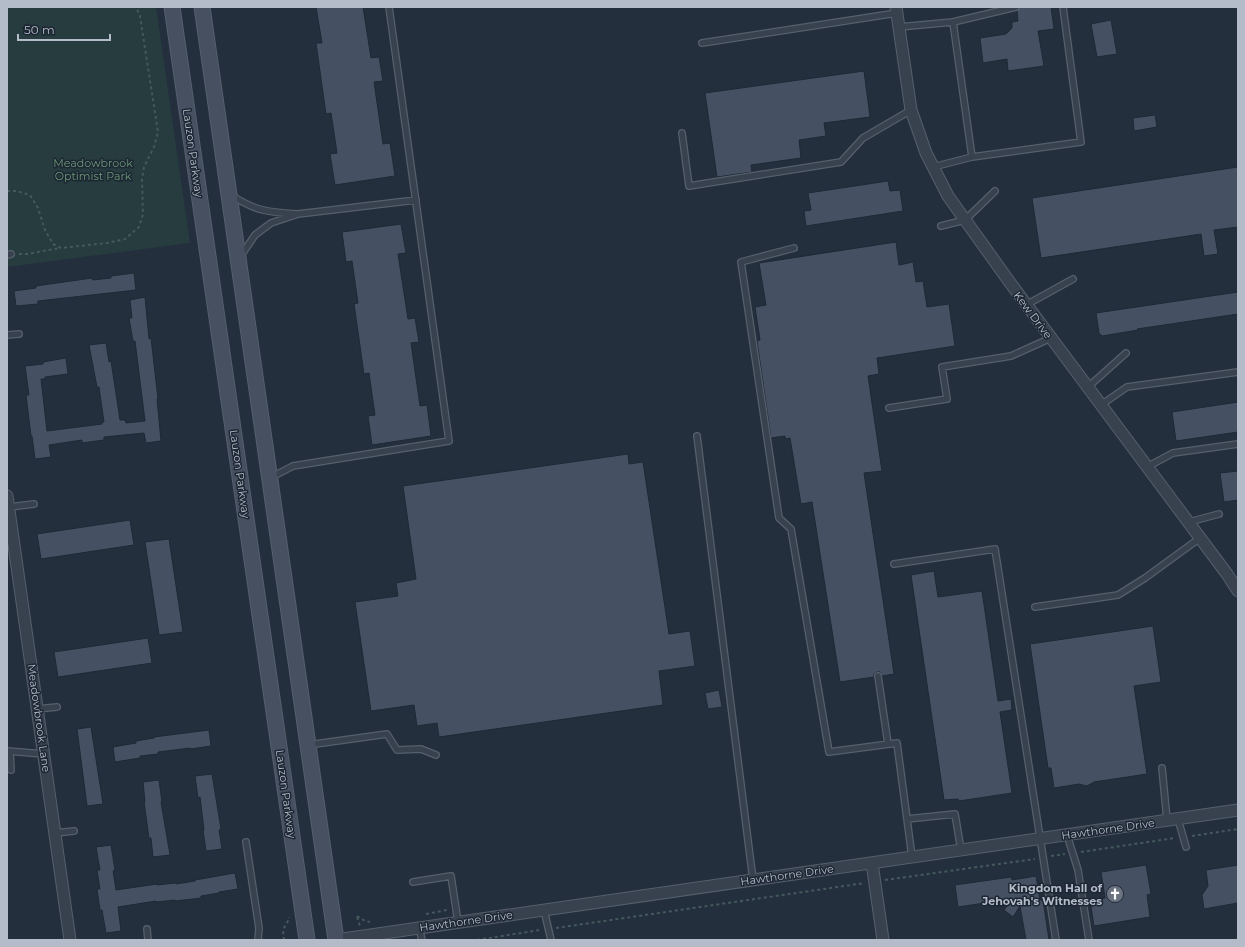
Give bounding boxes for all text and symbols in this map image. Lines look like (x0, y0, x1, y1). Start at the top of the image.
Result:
scale bar (18, 16, 110, 42)
text: 50 m (24, 22, 55, 37)
street label: Lauzon Parkway (180, 108, 206, 198)
park label: Meadowbrook Optimist Park (53, 156, 133, 183)
street label: Kew Drive (1011, 289, 1055, 342)
street label: Lauzon Parkway (227, 429, 253, 519)
street label: Meadowbrook Lane (24, 663, 54, 773)
street label: Lauzon Parkway (273, 749, 299, 839)
street label: Hawthorne Drive (1060, 815, 1156, 842)
street label: Hawthorne Drive (739, 861, 835, 888)
place label: Kingdom Hall of Jehovah's Witnesses (981, 881, 1103, 908)
church icon: Kingdom Hall of Jehovah's Witnesses (1105, 884, 1125, 904)
street label: Hawthorne Drive (418, 907, 514, 934)

